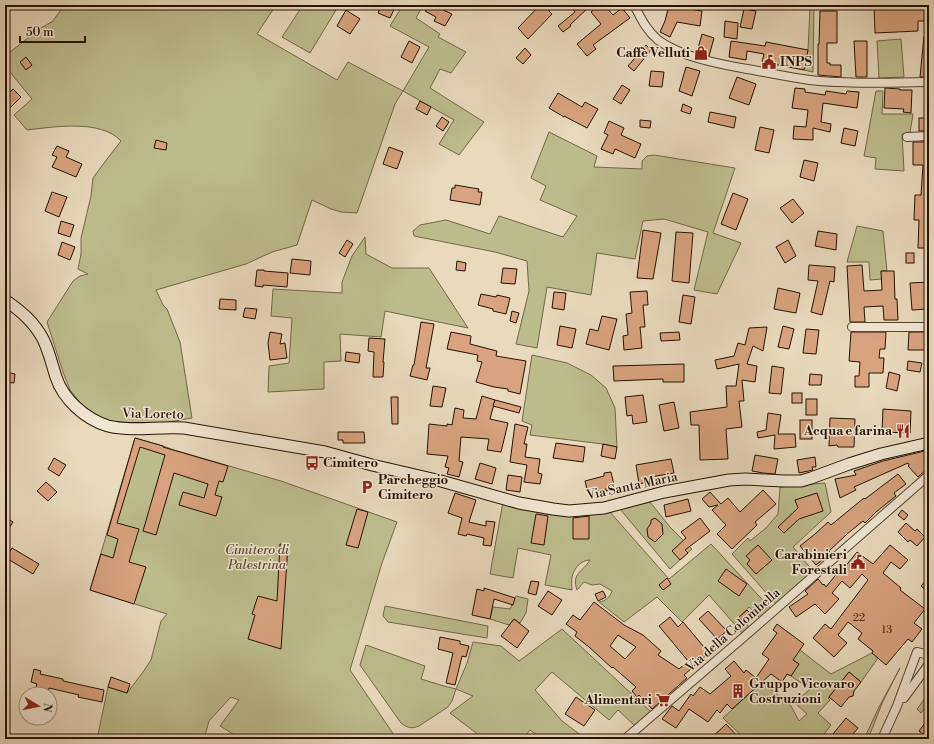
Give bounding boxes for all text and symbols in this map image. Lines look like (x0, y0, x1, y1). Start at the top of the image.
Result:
scale bar (20, 18, 85, 44)
text: 50 m (26, 25, 54, 40)
place label: Caffè Velluti (616, 45, 690, 61)
shop icon: Caffè Velluti (693, 45, 709, 61)
public building icon: INPS (761, 54, 777, 70)
place label: INPS (780, 54, 812, 70)
street label: Via Loreto (121, 405, 184, 423)
place label: Acqua e farina (803, 423, 893, 439)
restaurant icon: Acqua e farina (895, 423, 911, 439)
bus stop icon: Cimitero (304, 455, 320, 471)
place label: Cimitero (323, 455, 378, 471)
street label: Via Santa Maria (584, 468, 679, 504)
place label: Parcheggio Cimitero (378, 472, 449, 503)
parking icon: Parcheggio Cimitero (359, 479, 375, 495)
park label: Cimitero di Palestrina (225, 542, 290, 573)
place label: Carabinieri Forestali (775, 547, 847, 578)
public building icon: Carabinieri Forestali (850, 554, 866, 570)
street label: Via della Colombella (682, 584, 784, 676)
house number: 22 (853, 611, 865, 625)
house number: 13 (882, 623, 892, 637)
place label: Gruppo Vicovaro Costruzioni (749, 676, 855, 707)
building icon: Gruppo Vicovaro Costruzioni (730, 683, 746, 699)
north arrow (18, 686, 58, 726)
place label: Alimentari (584, 692, 652, 708)
supermarket icon: Alimentari (655, 692, 671, 708)
text: N (39, 702, 55, 713)

